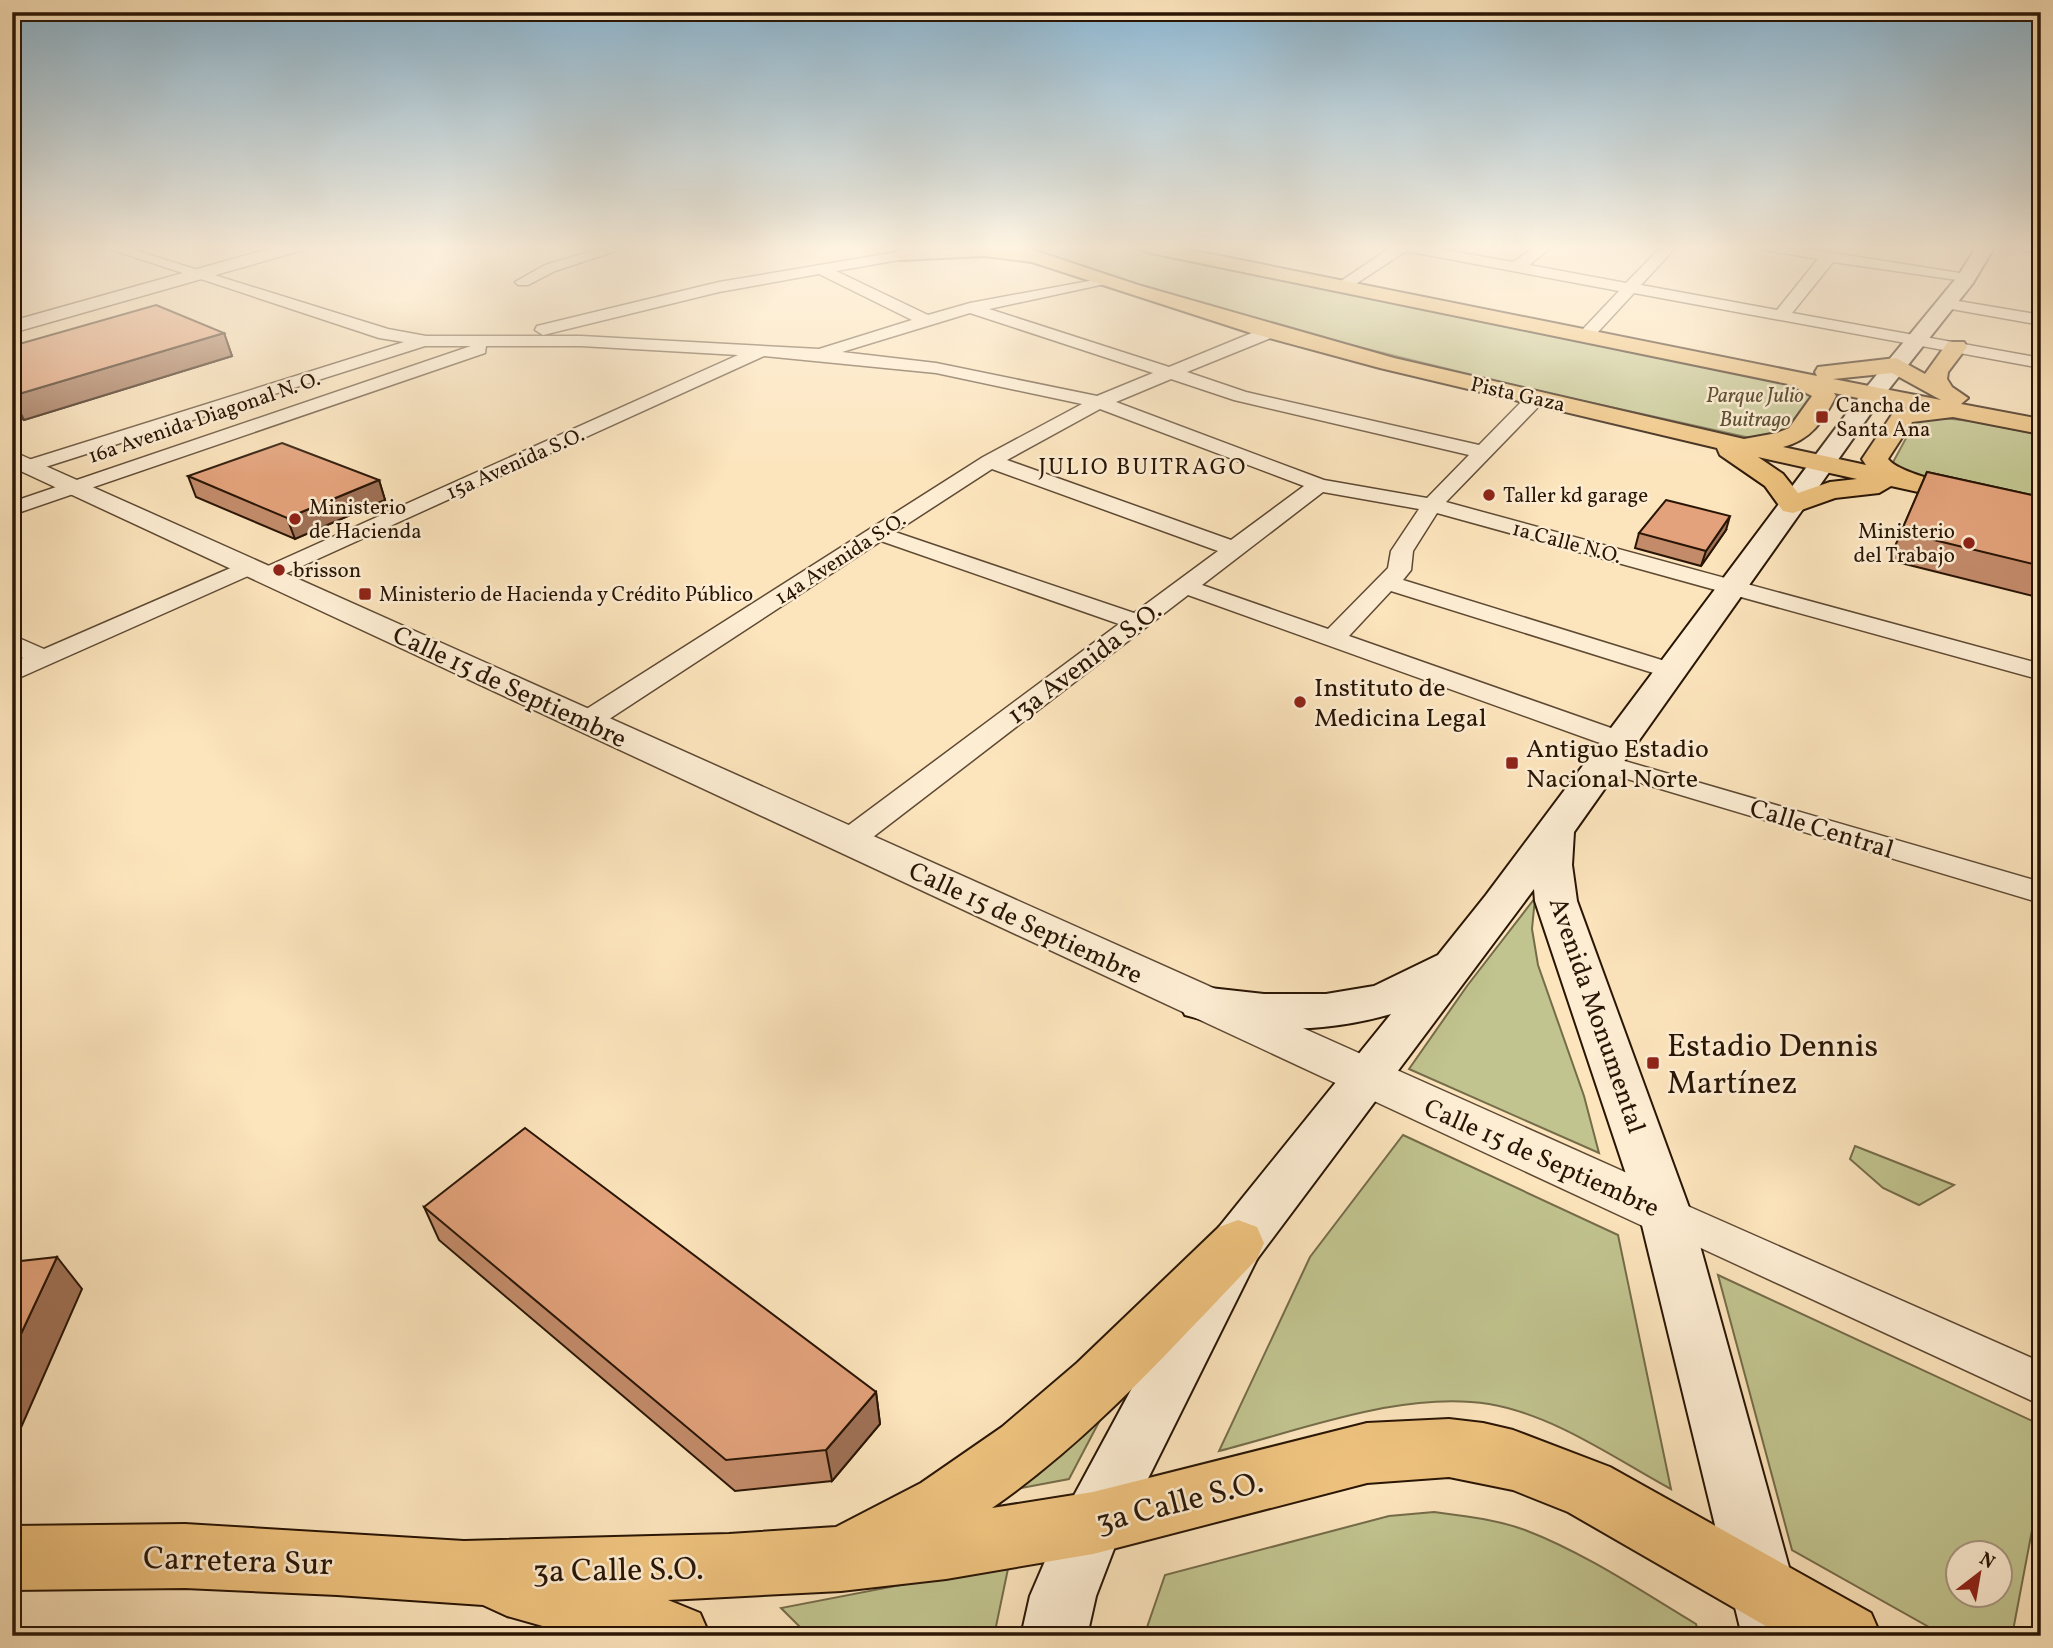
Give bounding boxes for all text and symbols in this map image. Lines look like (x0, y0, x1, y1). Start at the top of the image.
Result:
street label: 16a Avenida Diagonal N. O. (85, 365, 324, 472)
street label: Pista Gaza (1467, 370, 1568, 420)
park label: Parque Julio Buitrago (1706, 382, 1804, 435)
place label: Cancha de Santa Ana (1836, 392, 1931, 445)
marker: Cancha de Santa Ana (1814, 409, 1830, 425)
street label: 15a Avenida S.O. (442, 421, 589, 508)
district label: JULIO BUITRAGO (1039, 452, 1247, 484)
place label: Taller kd garage (1503, 482, 1648, 511)
marker: Taller kd garage (1481, 487, 1497, 503)
place label: Ministerio de Hacienda (309, 494, 422, 547)
street label: 14a Avenida S.O. (770, 506, 912, 613)
marker: Ministerio de Hacienda (287, 511, 303, 527)
street label: 1a Calle N.O. (1509, 515, 1625, 572)
place label: Ministerio del Trabajo (1854, 518, 1955, 571)
marker: Ministerio del Trabajo (1961, 535, 1977, 551)
place label: brisson (293, 557, 361, 586)
marker: brisson (271, 562, 287, 578)
place label: Ministerio de Hacienda y Crédito Público (379, 581, 753, 610)
marker: Ministerio de Hacienda y Crédito Público (357, 586, 373, 602)
street label: 13a Avenida S.O. (1001, 594, 1170, 734)
street label: Calle 15 de Septiembre (386, 618, 632, 758)
place label: Instituto de Medicina Legal (1314, 671, 1487, 737)
marker: Instituto de Medicina Legal (1292, 694, 1308, 710)
place label: Antiguo Estadio Nacional Norte (1526, 732, 1709, 798)
marker: Antiguo Estadio Nacional Norte (1504, 755, 1520, 771)
street label: Calle Central (1745, 791, 1898, 869)
street label: Calle 15 de Septiembre (902, 854, 1148, 994)
street label: Avenida Monumental (1539, 893, 1653, 1138)
place label: Estadio Dennis Martínez (1667, 1026, 1878, 1107)
marker: Estadio Dennis Martínez (1645, 1055, 1661, 1071)
street label: Calle 15 de Septiembre (1418, 1091, 1665, 1227)
street label: 3a Calle S.O. (1091, 1462, 1268, 1546)
street label: Carretera Sur (142, 1538, 333, 1588)
north arrow (1944, 1540, 2014, 1610)
text: N (1974, 1546, 2000, 1576)
street label: 3a Calle S.O. (532, 1549, 704, 1595)

